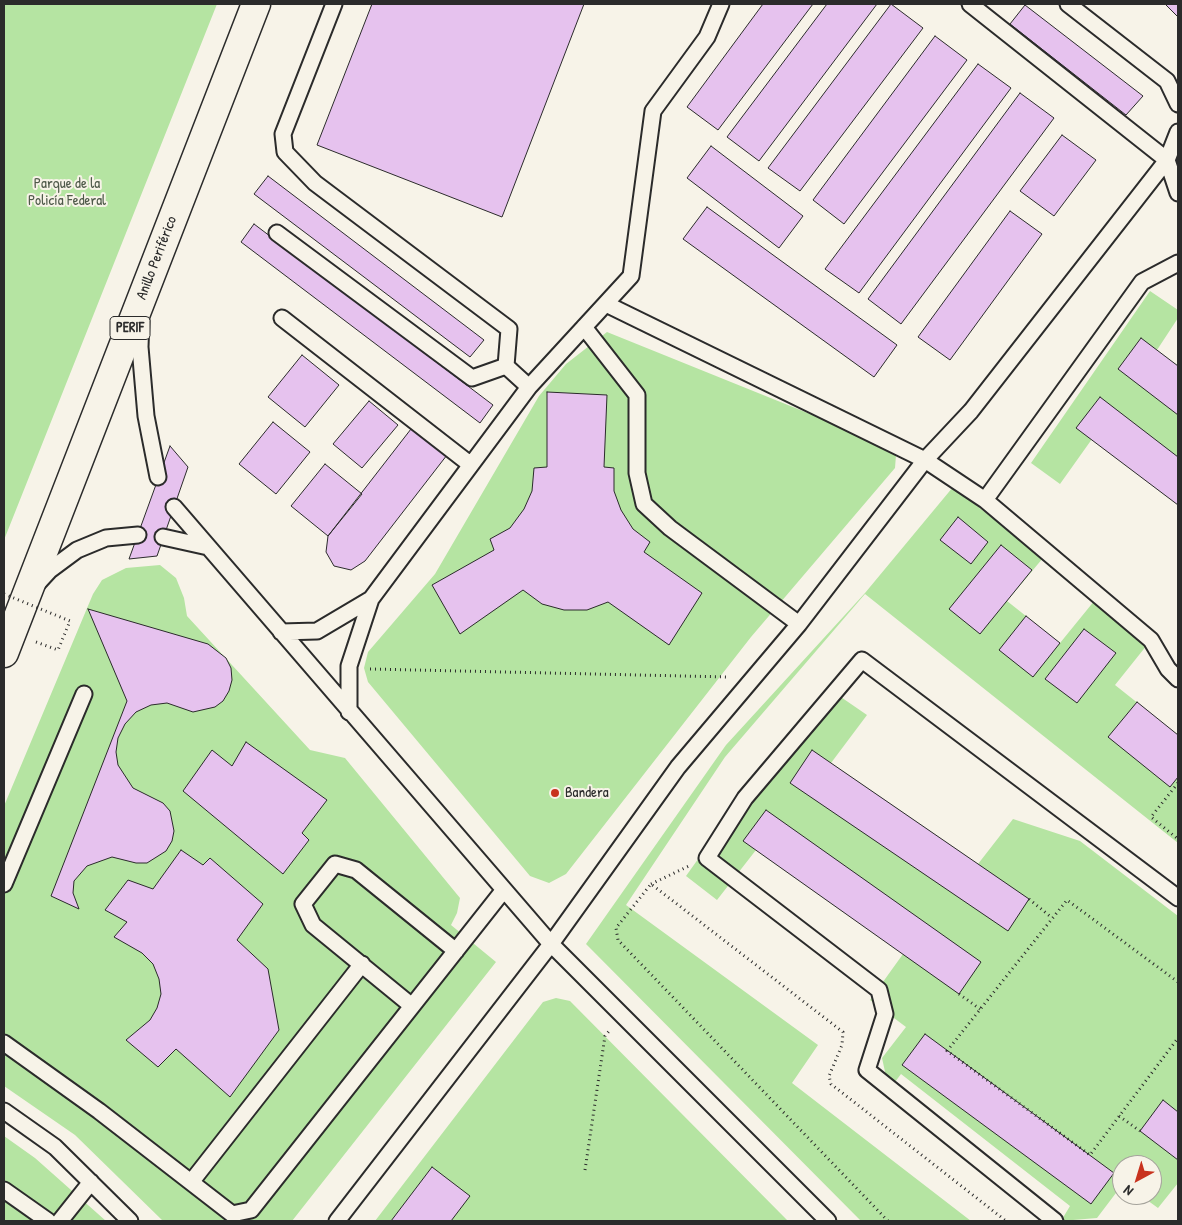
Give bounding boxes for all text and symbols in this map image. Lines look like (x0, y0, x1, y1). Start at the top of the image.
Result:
park label: Parque de la Policía Federal (28, 175, 106, 210)
street label: Anillo Periférico (133, 214, 181, 302)
road number: PERIF (110, 316, 150, 339)
place label: Bandera (565, 784, 609, 802)
marker: Bandera (549, 787, 561, 799)
north arrow (1112, 1155, 1162, 1205)
text: N (1119, 1182, 1137, 1201)

